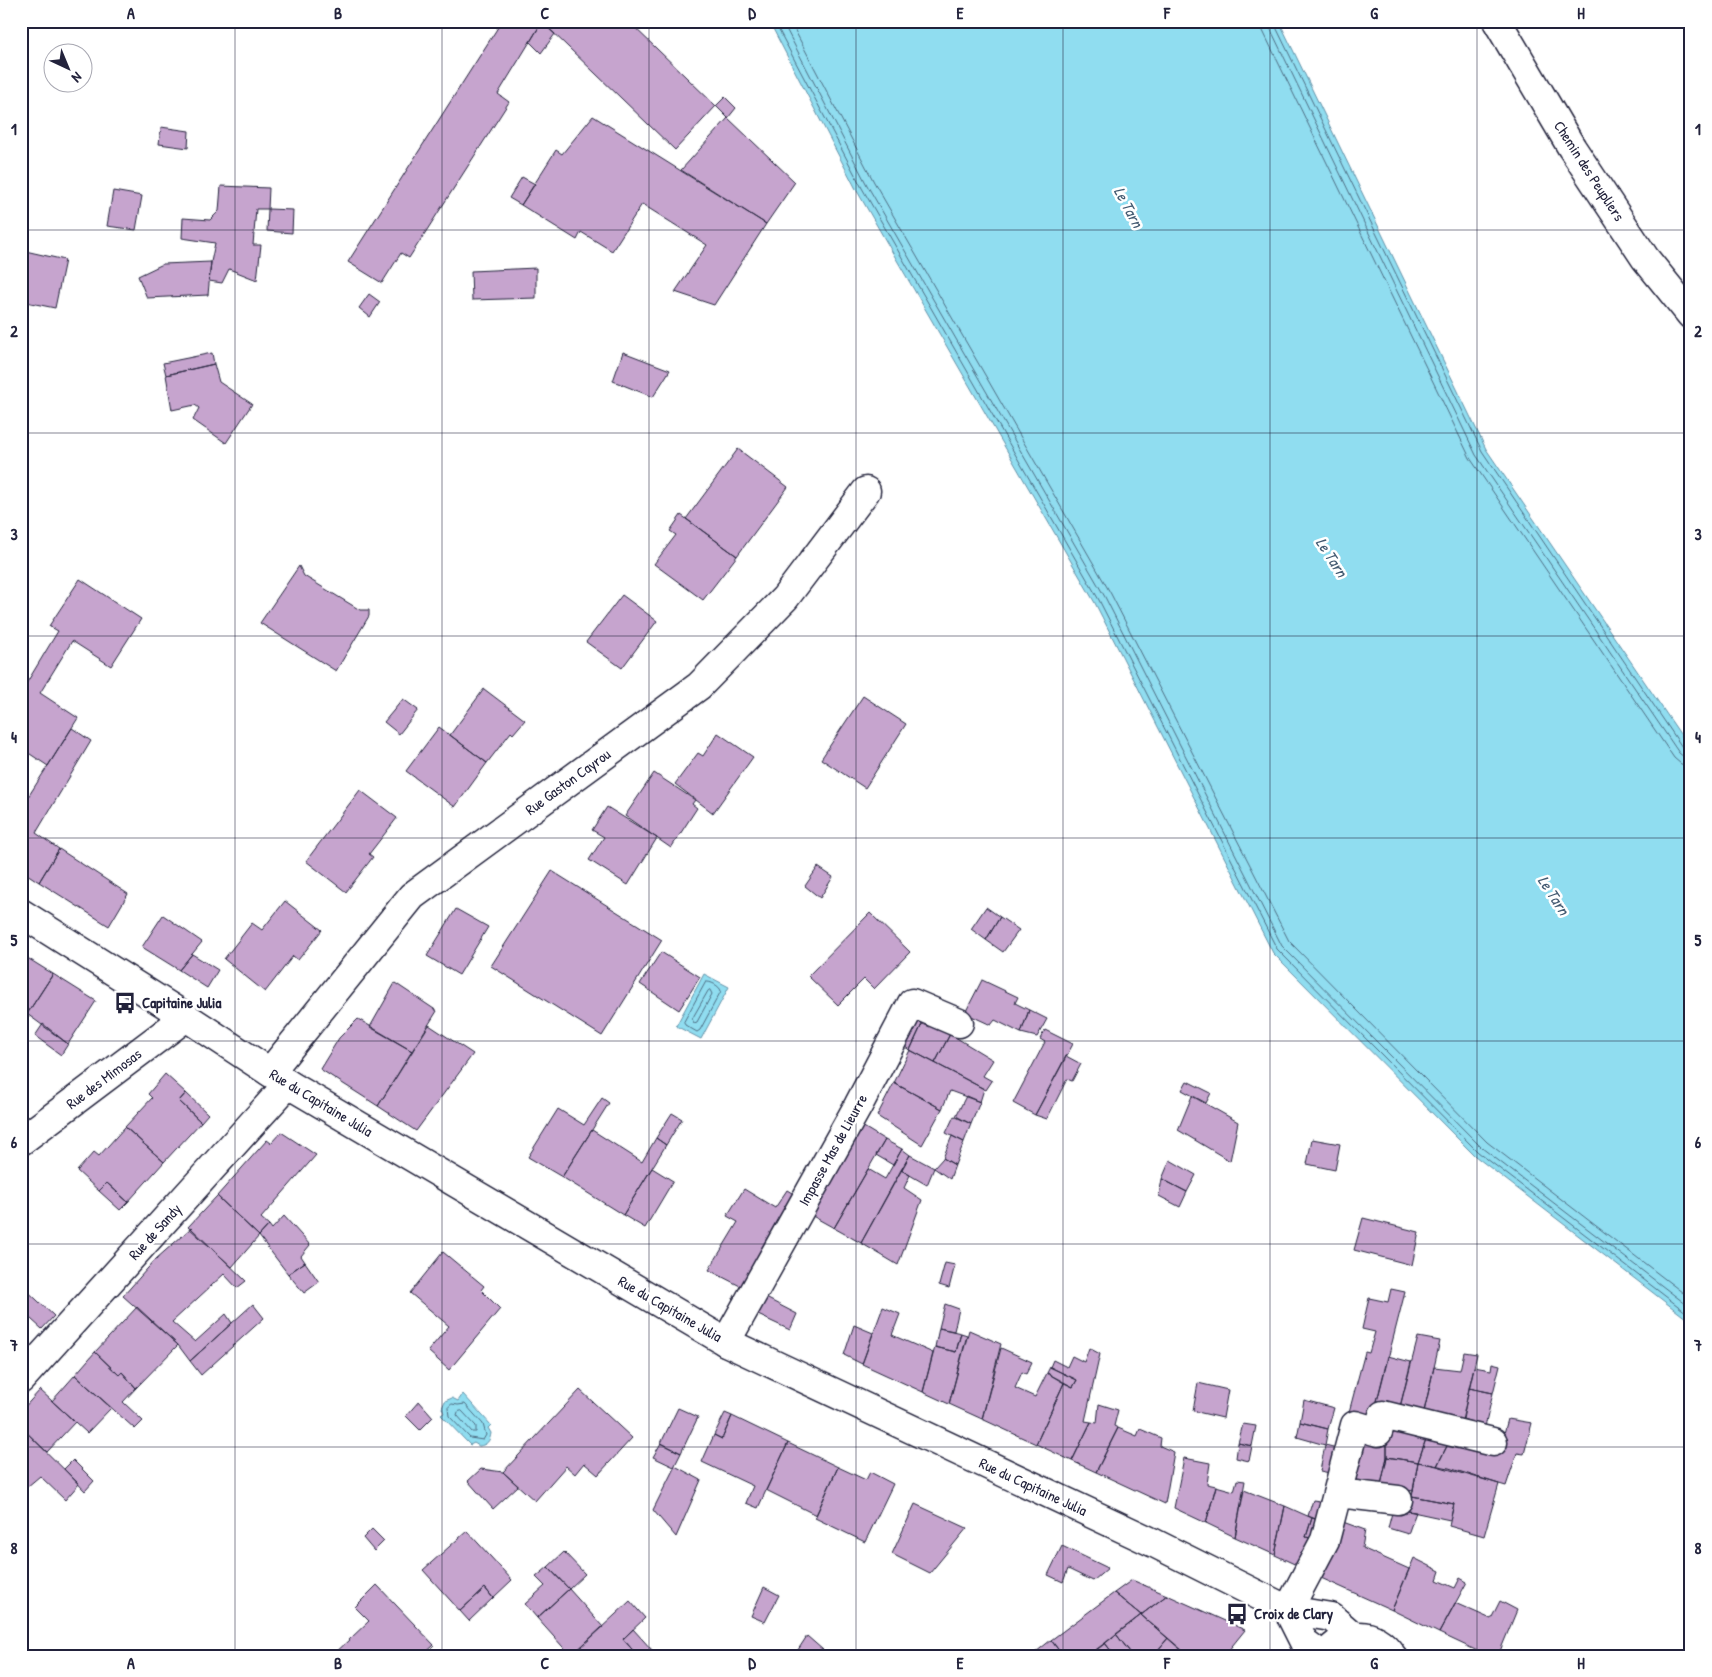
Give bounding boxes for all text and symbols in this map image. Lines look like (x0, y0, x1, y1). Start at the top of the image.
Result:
text: A (127, 2, 135, 24)
text: B (334, 2, 342, 24)
text: C (541, 2, 550, 24)
text: D (748, 2, 756, 24)
text: E (956, 2, 964, 24)
text: F (1163, 2, 1171, 24)
text: G (1370, 2, 1378, 24)
text: H (1577, 2, 1585, 24)
north arrow (42, 42, 92, 92)
text: N (68, 68, 87, 88)
street label: Chemin des Peupliers (1549, 116, 1630, 225)
text: 1 (11, 118, 17, 140)
text: 1 (1695, 118, 1701, 140)
water label: Le Tarn (1109, 183, 1150, 233)
text: 2 (10, 320, 18, 342)
text: 2 (1694, 320, 1702, 342)
text: 3 (10, 523, 18, 545)
text: 3 (1694, 523, 1702, 545)
water label: Le Tarn (1311, 533, 1354, 583)
text: 4 (11, 726, 17, 748)
text: 4 (1695, 726, 1701, 748)
street label: Rue Gaston Cayrou (521, 743, 615, 820)
water label: Le Tarn (1533, 871, 1576, 921)
text: 5 (11, 929, 18, 951)
text: 5 (1695, 929, 1702, 951)
bus stop icon: Capitaine Julia (112, 990, 138, 1016)
place label: Capitaine Julia (142, 992, 221, 1014)
street label: Rue des Mimosas (62, 1043, 146, 1114)
street label: Rue du Capitaine Julia (266, 1063, 377, 1142)
street label: Impasse Mas de Lieurre (793, 1090, 872, 1209)
text: 6 (11, 1131, 18, 1153)
text: 6 (1695, 1131, 1702, 1153)
street label: Rue de Sandy (124, 1199, 186, 1264)
street label: Rue du Capitaine Julia (614, 1270, 726, 1347)
text: 7 (9, 1334, 18, 1356)
text: 7 (1693, 1334, 1702, 1356)
street label: Rue du Capitaine Julia (976, 1452, 1091, 1521)
text: 8 (11, 1537, 18, 1559)
text: 8 (1695, 1537, 1702, 1559)
bus stop icon: Croix de Clary (1224, 1601, 1250, 1627)
place label: Croix de Clary (1254, 1603, 1334, 1625)
text: A (127, 1652, 135, 1674)
text: B (334, 1652, 342, 1674)
text: C (541, 1652, 550, 1674)
text: D (748, 1652, 756, 1674)
text: E (956, 1652, 964, 1674)
text: F (1163, 1652, 1171, 1674)
text: G (1370, 1652, 1378, 1674)
text: H (1577, 1652, 1585, 1674)

